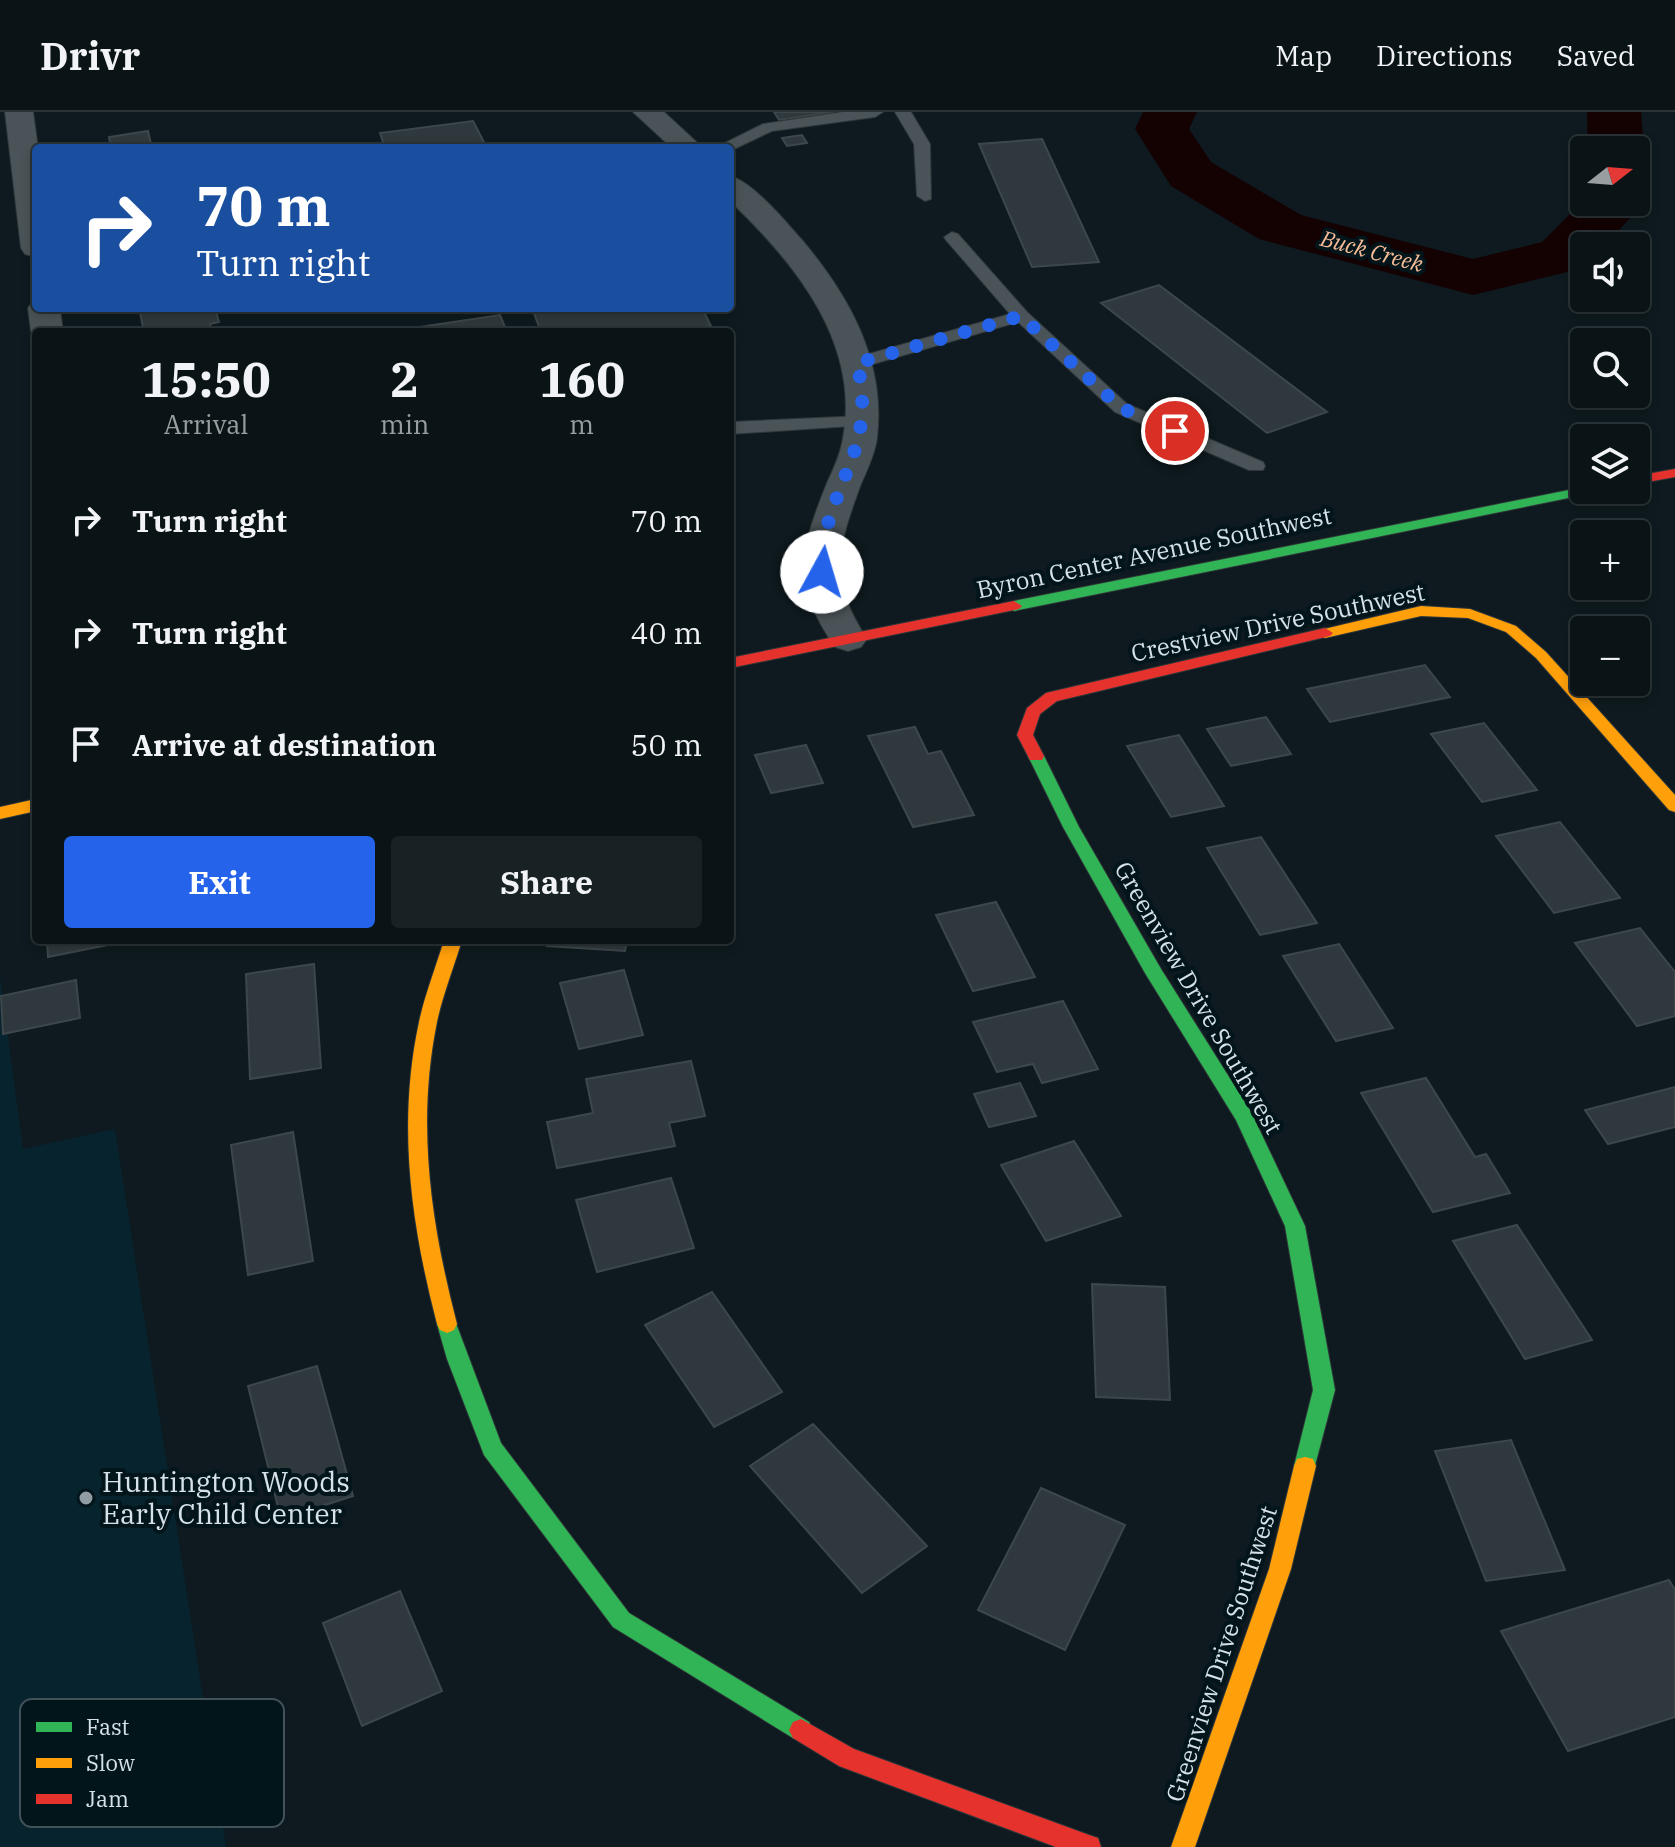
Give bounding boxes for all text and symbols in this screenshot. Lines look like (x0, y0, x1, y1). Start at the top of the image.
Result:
text: Drivr (40, 31, 140, 80)
text: Map (1275, 37, 1332, 74)
text: Directions (1376, 37, 1513, 74)
text: Saved (1557, 37, 1635, 74)
north arrow (1570, 136, 1650, 216)
map controls (1570, 136, 1650, 696)
text: 70 m (196, 169, 331, 241)
icon: right (64, 176, 168, 280)
water label: Buck Creek (1317, 223, 1427, 278)
button: sound (1570, 232, 1650, 312)
text: Turn right (196, 239, 370, 286)
button: search (1570, 328, 1650, 408)
text: 15:50 (141, 348, 271, 410)
text: 2 (390, 348, 419, 410)
text: 160 (539, 348, 625, 410)
pin (1141, 397, 1209, 465)
text: Arrival (164, 407, 248, 441)
text: min (380, 407, 429, 441)
text: m (569, 407, 594, 441)
icon: arrive (1153, 409, 1197, 453)
button: layers (1570, 424, 1650, 504)
icon: right (64, 498, 108, 542)
street label: Byron Center Avenue Southwest (973, 499, 1334, 605)
text: Turn right (132, 501, 287, 540)
text: 70 m (630, 501, 702, 540)
button: + (1570, 520, 1650, 600)
position arrow (780, 530, 864, 614)
street label: Crestview Drive Southwest (1128, 575, 1428, 669)
icon: right (64, 610, 108, 654)
text: Turn right (132, 613, 287, 652)
text: 40 m (630, 613, 702, 652)
button: − (1570, 616, 1650, 696)
icon: arrive (64, 722, 108, 766)
text: Arrive at destination (132, 725, 437, 764)
text: 50 m (630, 725, 702, 764)
button: Exit (64, 836, 375, 928)
button: Share (391, 836, 702, 928)
street label: Greenview Drive Southwest (1108, 856, 1290, 1139)
place label: Huntington Woods Early Child Center (102, 1463, 350, 1532)
marker: Huntington Woods Early Child Center (77, 1489, 95, 1507)
street label: Greenview Drive Southwest (1158, 1502, 1284, 1806)
legend (20, 1699, 284, 1827)
text: Fast (86, 1712, 129, 1741)
text: Slow (86, 1748, 135, 1777)
text: Jam (86, 1784, 129, 1813)

